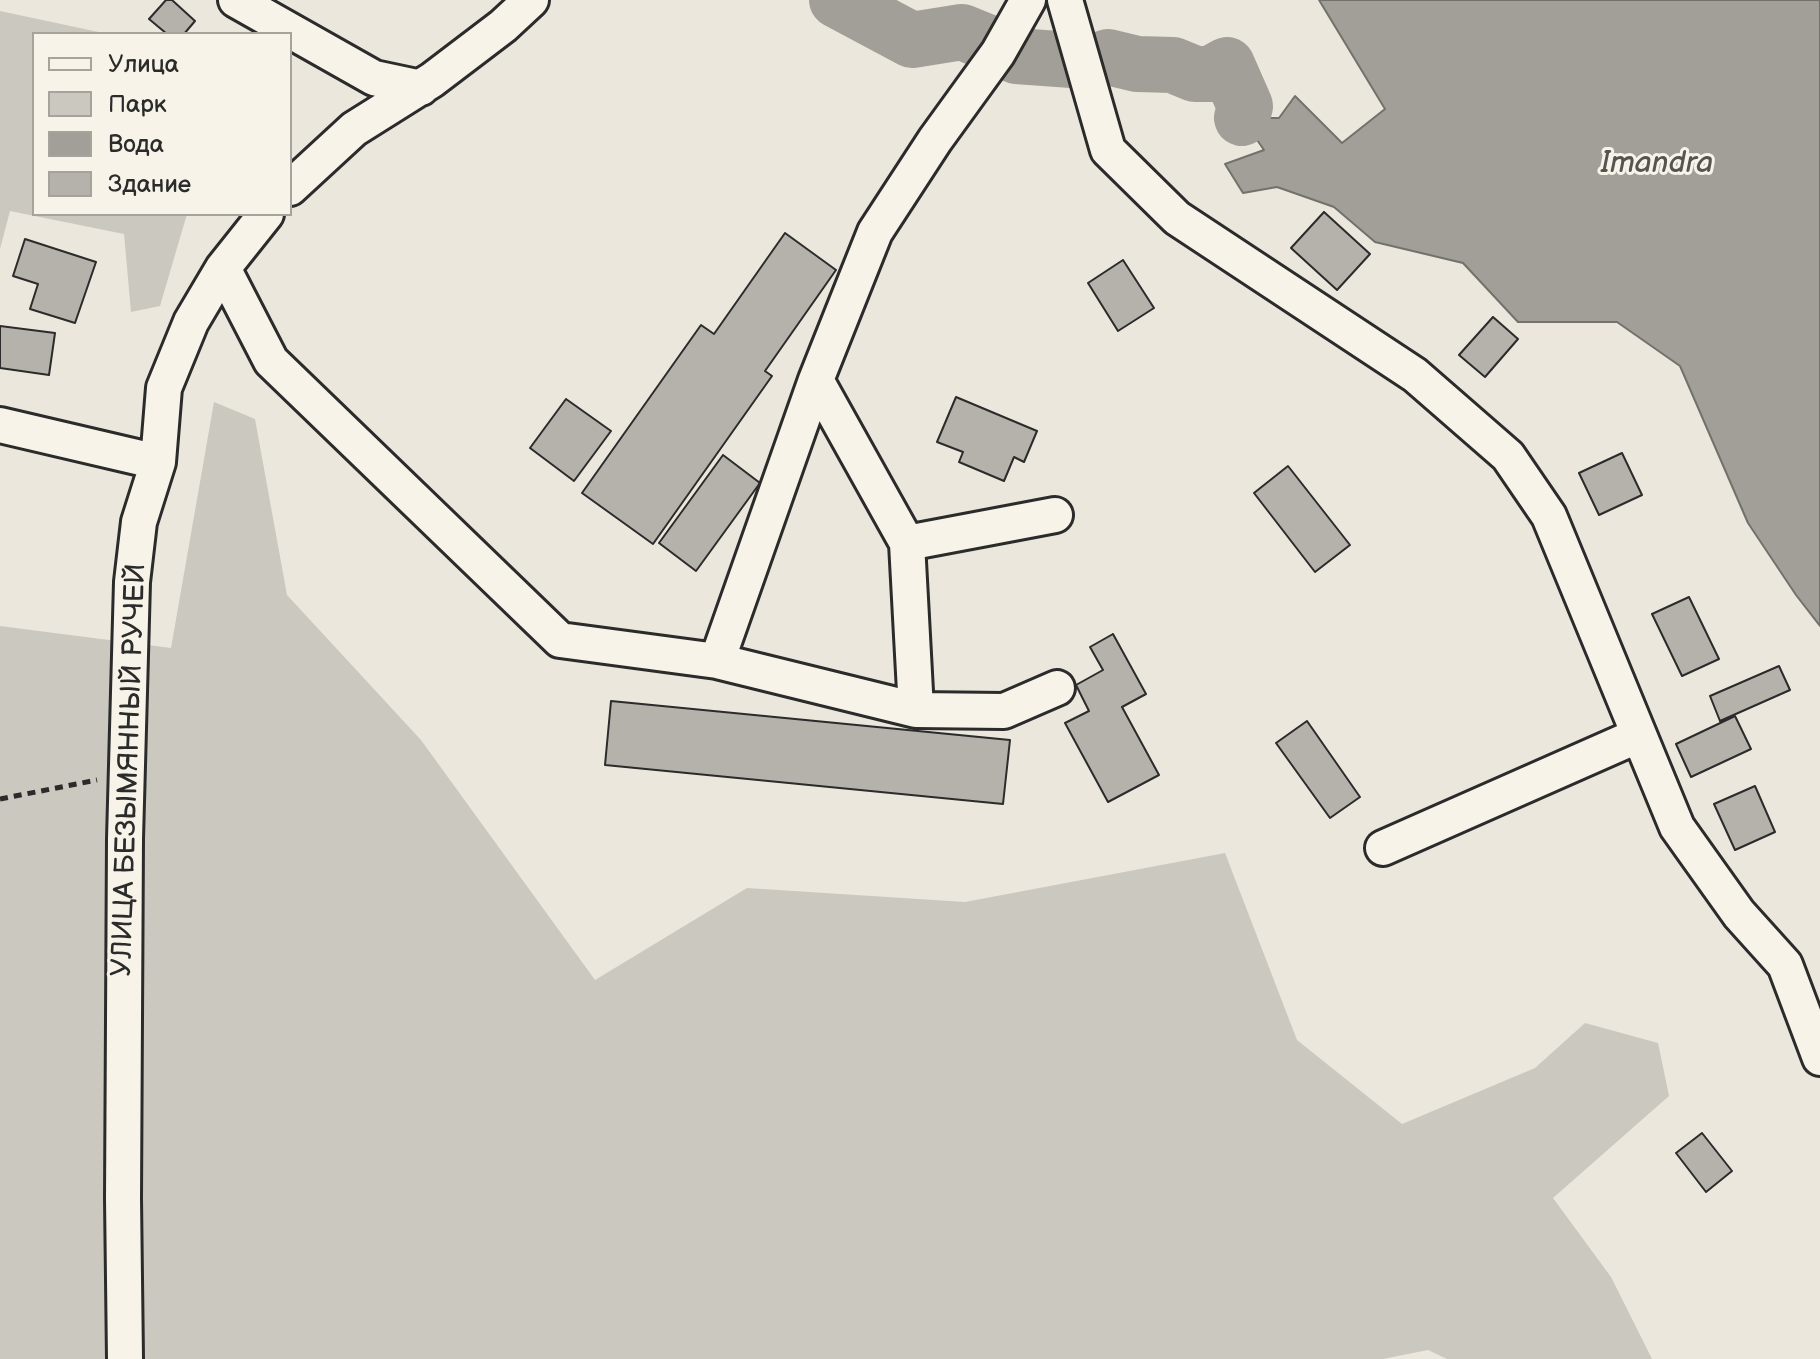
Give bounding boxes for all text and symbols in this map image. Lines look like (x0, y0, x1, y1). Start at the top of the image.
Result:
legend (32, 32, 292, 216)
text: Улица (108, 50, 179, 79)
text: Парк (108, 90, 166, 119)
text: Вода (108, 130, 164, 159)
water label: Imandra (1601, 146, 1713, 182)
text: Здание (108, 170, 191, 199)
street label: УЛИЦА БЕЗЫМЯННЫЙ РУЧЕЙ (106, 563, 154, 977)

